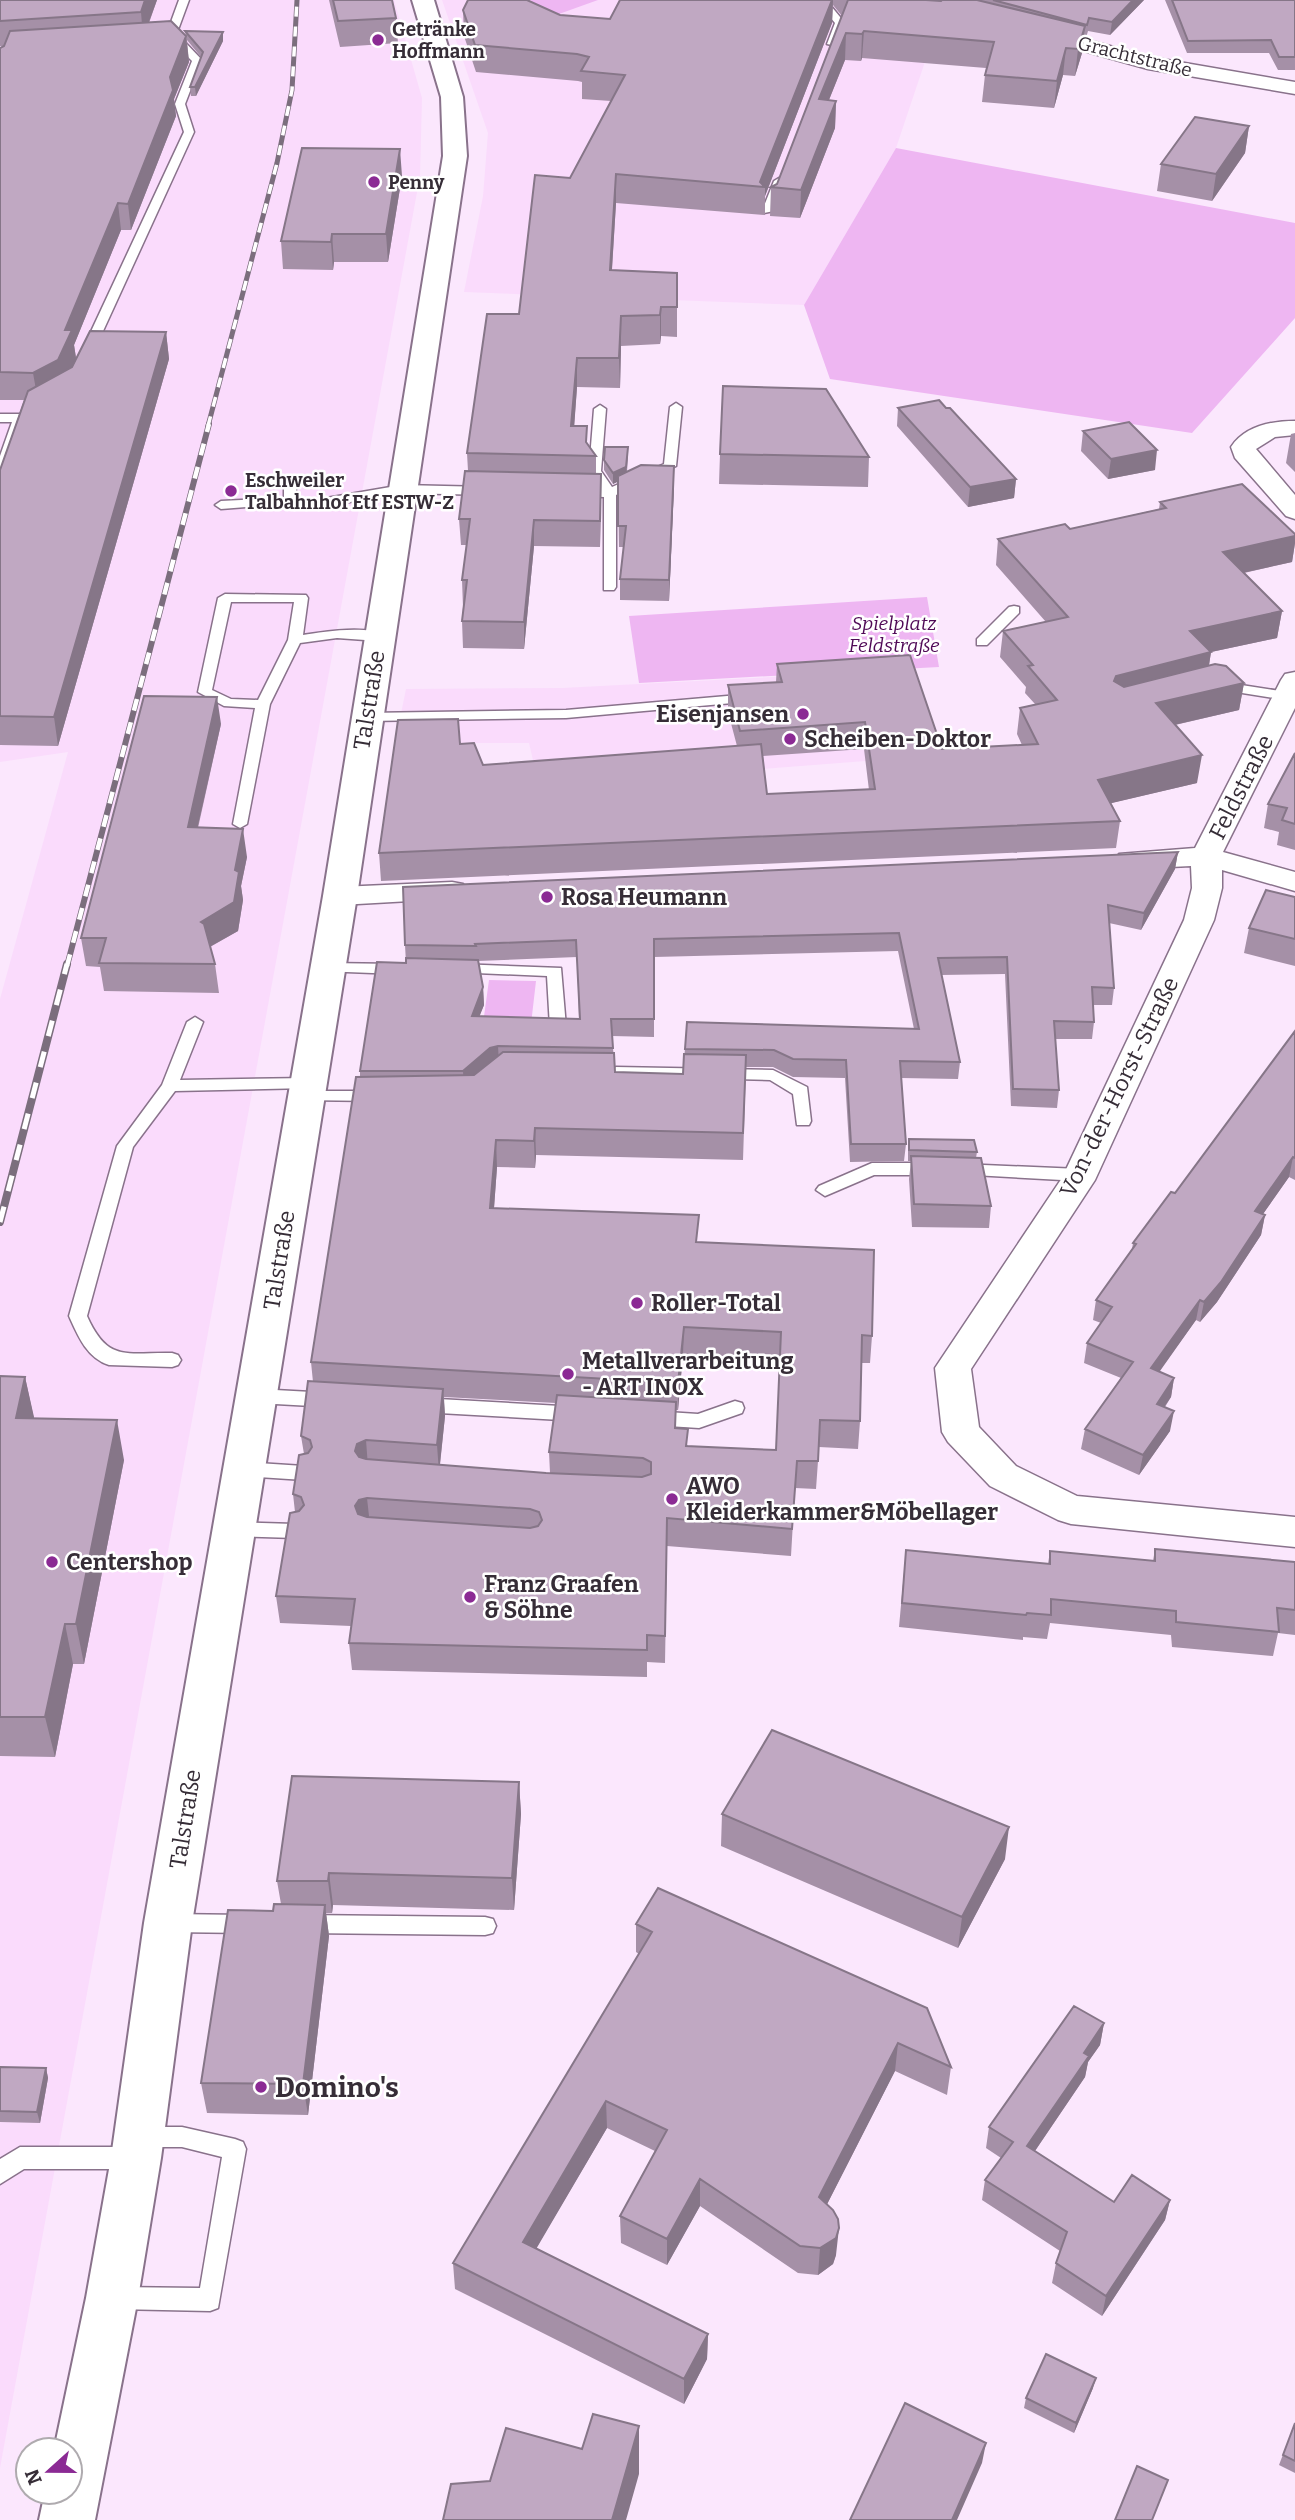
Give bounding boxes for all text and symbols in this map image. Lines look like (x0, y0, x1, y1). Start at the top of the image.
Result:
place label: Getränke Hoffmann (392, 18, 486, 63)
street label: Grachtstraße (1075, 31, 1194, 82)
marker: Getränke Hoffmann (370, 32, 386, 48)
place label: Penny (388, 171, 445, 194)
marker: Penny (366, 174, 382, 190)
place label: Eschweiler Talbahnhof Etf ESTW-Z (245, 469, 454, 514)
marker: Eschweiler Talbahnhof Etf ESTW-Z (223, 483, 239, 499)
park label: Spielplatz Feldstraße (849, 612, 940, 657)
street label: Talstraße (347, 648, 391, 752)
place label: Eisenjansen (656, 700, 789, 728)
marker: Eisenjansen (795, 706, 811, 722)
place label: Scheiben-Doktor (804, 725, 991, 753)
street label: Feldstraße (1203, 730, 1279, 844)
marker: Scheiben-Doktor (782, 731, 798, 747)
place label: Rosa Heumann (561, 883, 727, 911)
marker: Rosa Heumann (539, 889, 555, 905)
street label: Von-der-Horst-Straße (1053, 972, 1185, 1202)
street label: Talstraße (257, 1208, 301, 1312)
place label: Roller-Total (651, 1289, 781, 1317)
marker: Roller-Total (629, 1295, 645, 1311)
place label: Metallverarbeitung - ART INOX (582, 1347, 794, 1401)
marker: Metallverarbeitung - ART INOX (560, 1366, 576, 1382)
place label: AWO Kleiderkammer&Möbellager (686, 1472, 998, 1526)
marker: AWO Kleiderkammer&Möbellager (664, 1491, 680, 1507)
place label: Centershop (66, 1548, 193, 1576)
marker: Centershop (44, 1554, 60, 1570)
place label: Franz Graafen & Söhne (484, 1570, 639, 1624)
marker: Franz Graafen & Söhne (462, 1589, 478, 1605)
street label: Talstraße (163, 1767, 207, 1871)
place label: Domino's (275, 2071, 399, 2104)
marker: Domino's (253, 2079, 269, 2095)
north arrow (14, 2436, 84, 2506)
text: N (20, 2466, 47, 2488)

